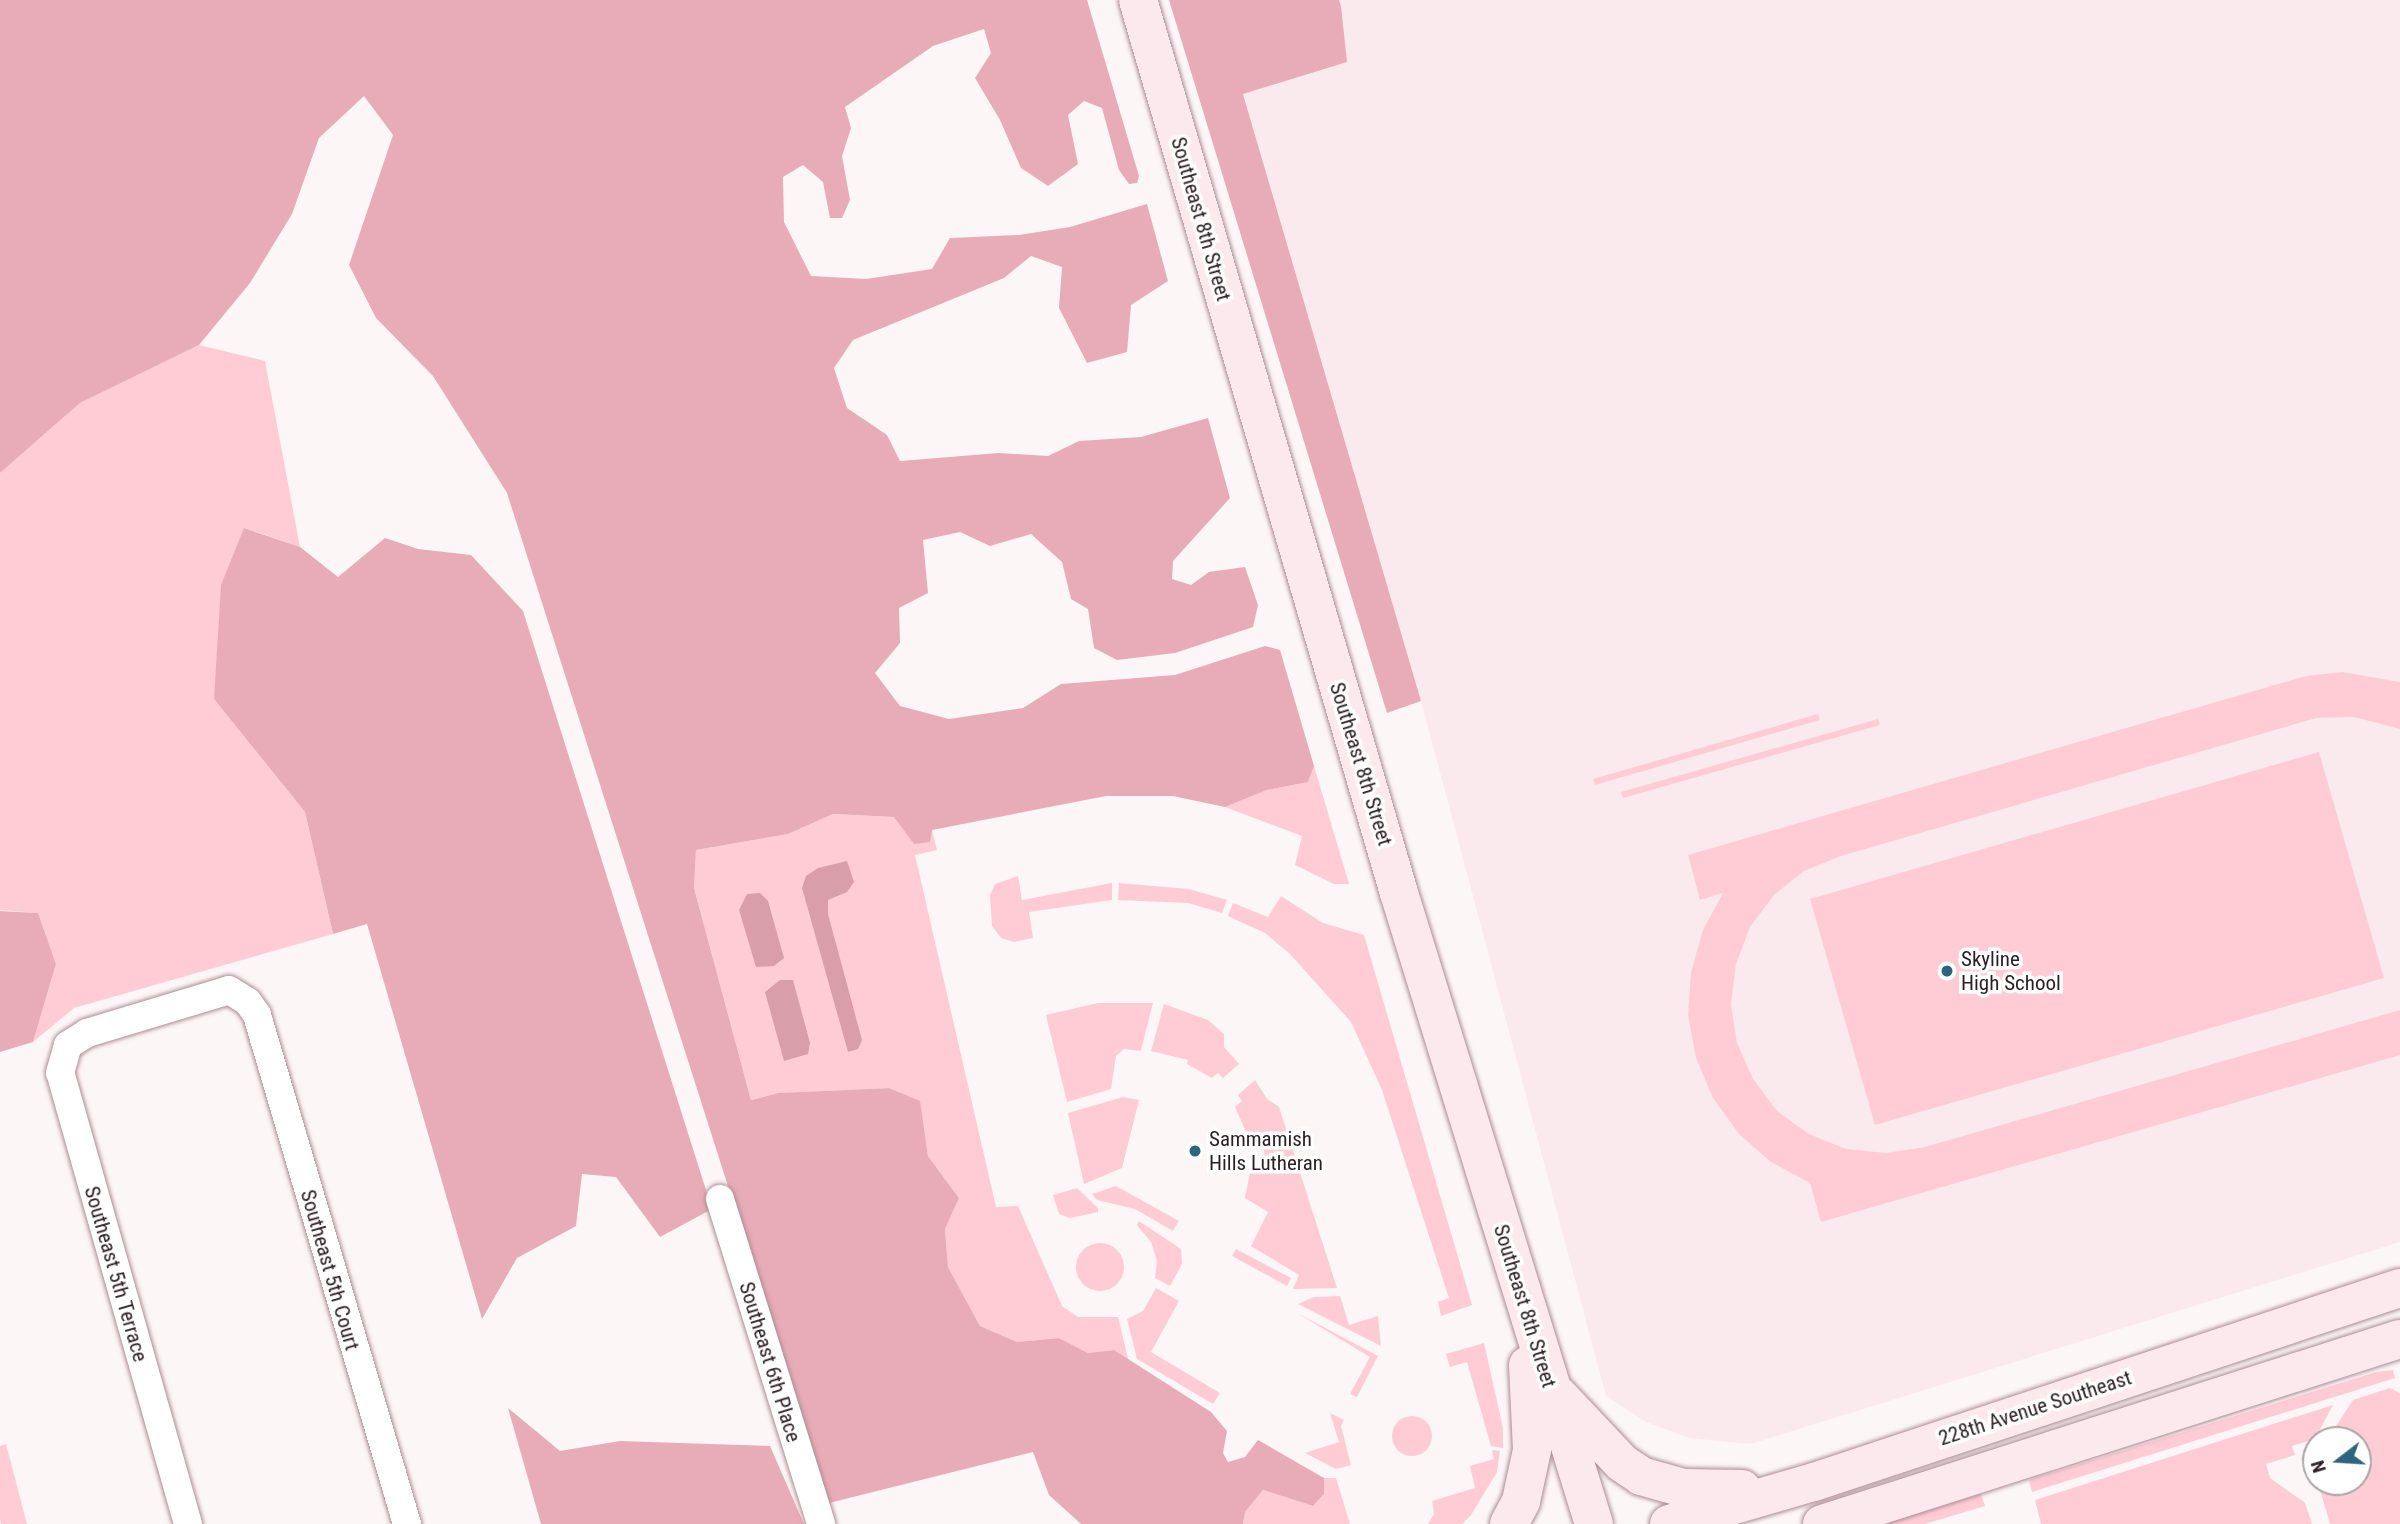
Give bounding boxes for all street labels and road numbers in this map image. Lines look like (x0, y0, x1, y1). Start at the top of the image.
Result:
street label: Southeast 8th Street (1166, 134, 1236, 304)
street label: Southeast 8th Street (1324, 679, 1398, 849)
street label: Southeast 5th Terrace (79, 1183, 153, 1365)
street label: Southeast 5th Court (295, 1187, 365, 1353)
street label: Southeast 8th Street (1488, 1221, 1562, 1391)
street label: Southeast 6th Place (734, 1279, 806, 1445)
street label: 228th Avenue Southeast (1935, 1365, 2135, 1451)

